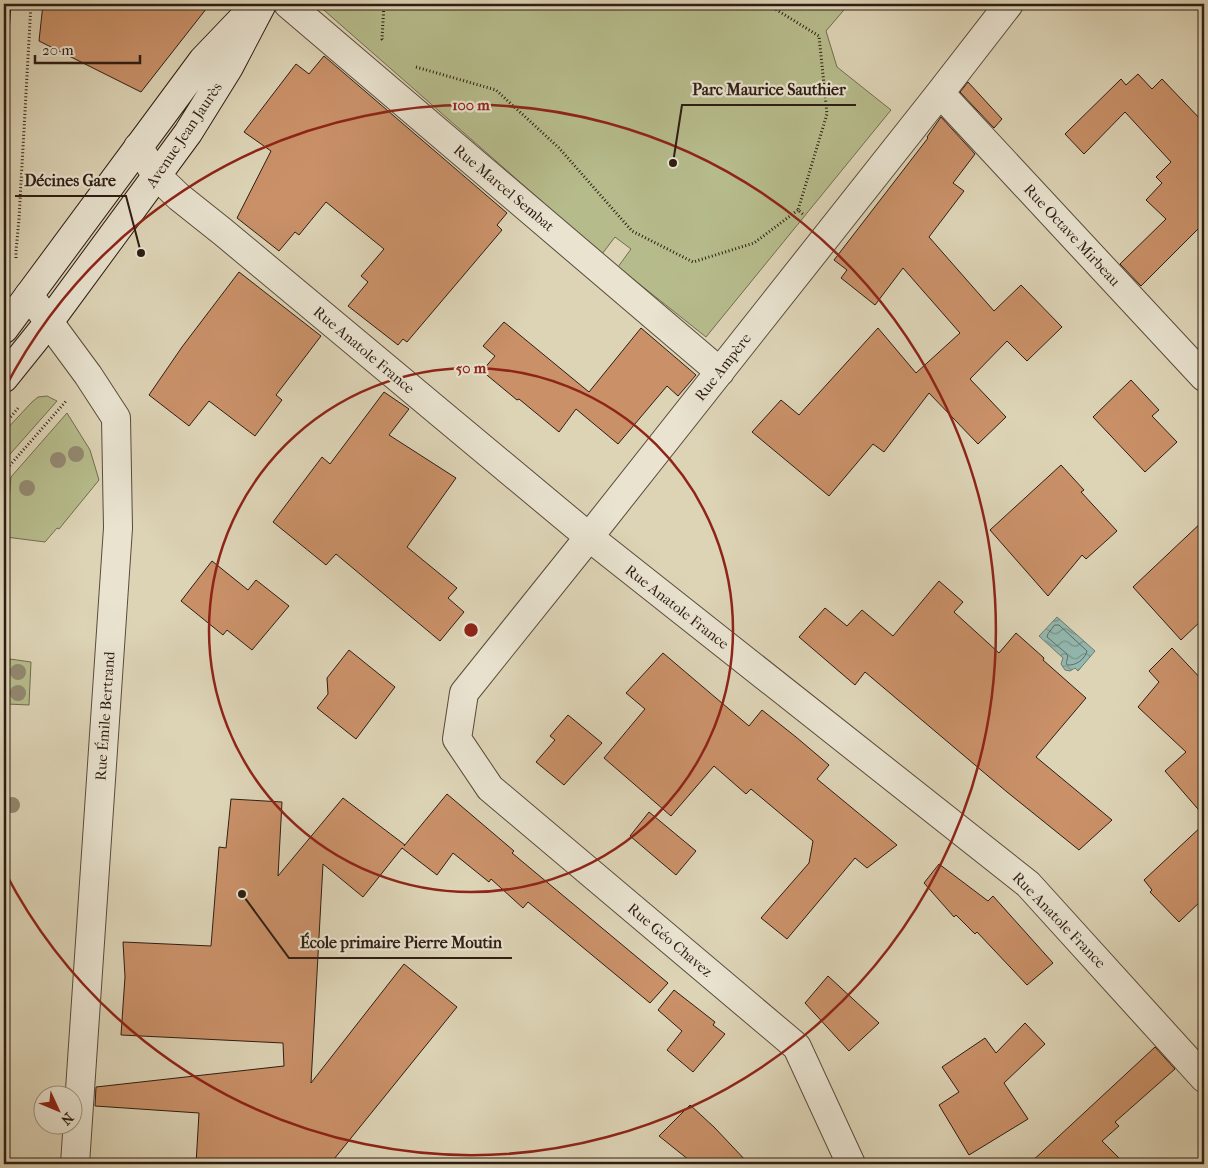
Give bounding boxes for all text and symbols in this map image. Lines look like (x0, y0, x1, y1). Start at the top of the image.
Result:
scale bar (35, 32, 140, 64)
text: 20 m (42, 41, 74, 59)
callout: Parc Maurice Sauthier (682, 74, 856, 105)
street label: Avenue Jean Jaurès (142, 79, 226, 192)
text: Parc Maurice Sauthier (692, 80, 847, 99)
text: 100 m (452, 96, 490, 114)
street label: Rue Marcel Sembat (450, 141, 558, 236)
callout: Décines Gare (15, 165, 126, 196)
text: Décines Gare (24, 171, 116, 190)
street label: Rue Octave Mirbeau (1020, 180, 1124, 290)
street label: Rue Anatole France (310, 302, 419, 398)
street label: Rue Ampère (691, 329, 755, 405)
text: 50 m (456, 359, 487, 377)
street label: Rue Anatole France (622, 561, 733, 653)
centre of rings (462, 621, 480, 639)
street label: Rue Émile Bertrand (92, 650, 119, 781)
street label: Rue Anatole France (1009, 868, 1110, 972)
street label: Rue Géo Chavez (624, 899, 716, 981)
callout: École primaire Pierre Moutin (289, 927, 512, 958)
text: École primaire Pierre Moutin (300, 932, 503, 953)
north arrow (32, 1086, 82, 1136)
text: N (57, 1109, 77, 1129)

